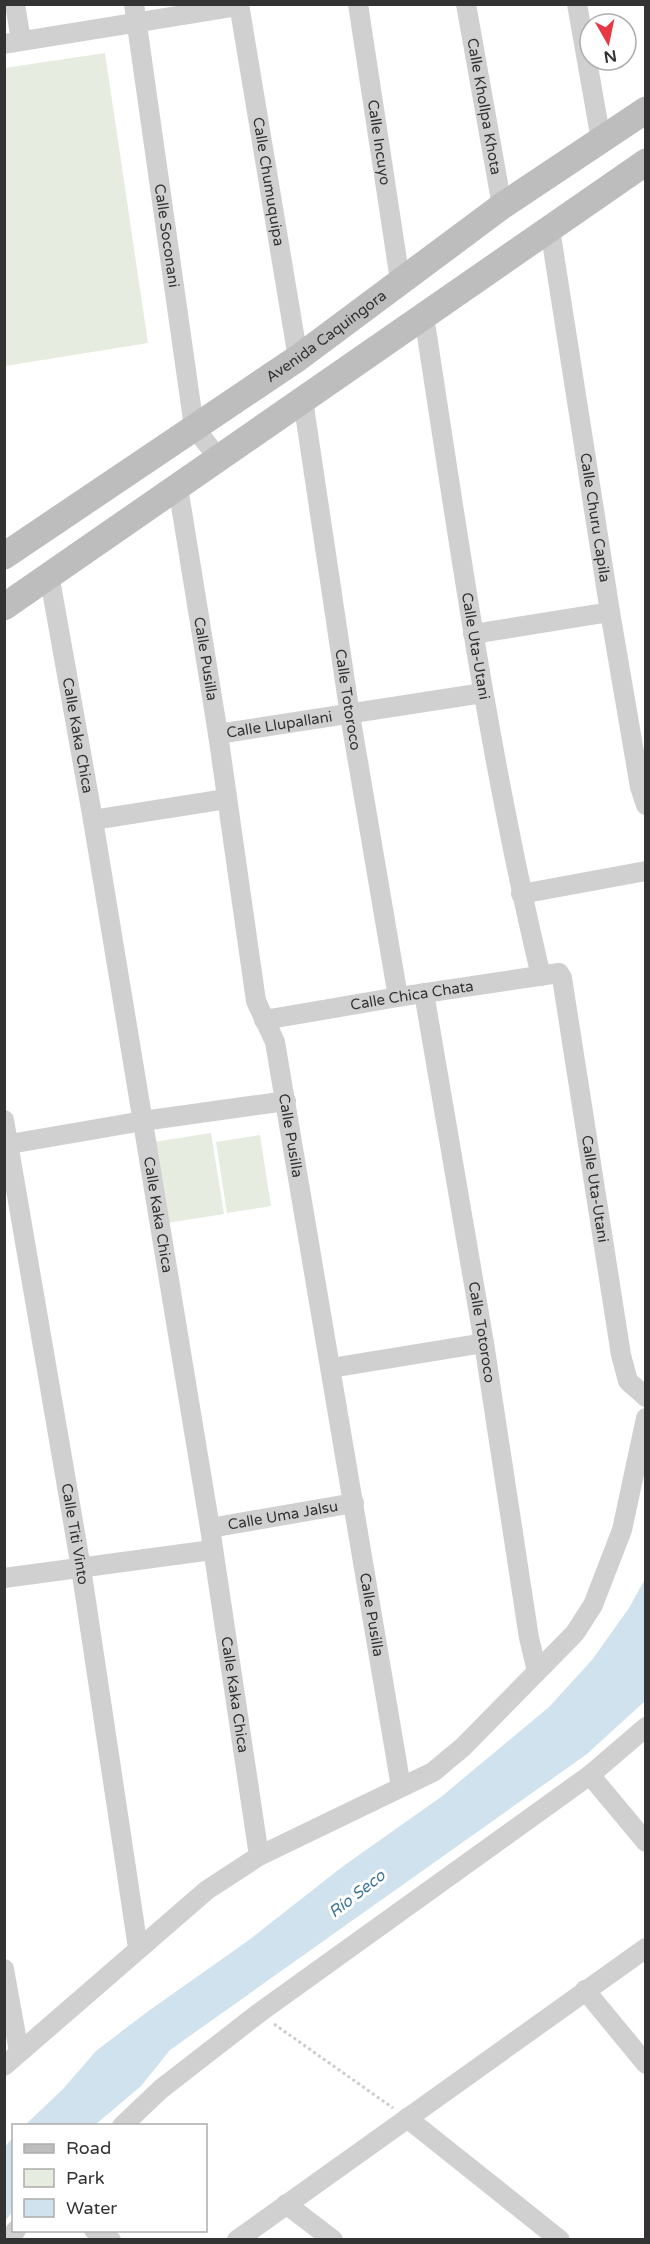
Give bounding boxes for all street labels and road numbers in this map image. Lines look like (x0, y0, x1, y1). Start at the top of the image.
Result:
street label: Calle Khollpa Khota (463, 36, 505, 176)
street label: Calle Incuyo (364, 98, 394, 186)
street label: Calle Chumuquipa (249, 116, 288, 247)
street label: Calle Soconani (151, 183, 183, 289)
street label: Avenida Caquingora (262, 286, 390, 386)
street label: Calle Churu Capila (576, 452, 614, 583)
street label: Calle Uta-Utani (458, 591, 494, 701)
street label: Calle Pusilla (190, 615, 221, 702)
street label: Calle Totoroco (331, 648, 365, 752)
street label: Calle Kaka Chica (59, 676, 97, 795)
street label: Calle Llupallani (225, 707, 334, 742)
street label: Calle Chica Chata (349, 977, 475, 1014)
street label: Calle Pusilla (275, 1092, 307, 1179)
street label: Calle Uta-Utani (578, 1134, 612, 1244)
street label: Calle Kaka Chica (140, 1155, 177, 1274)
street label: Calle Totoroco (465, 1280, 499, 1384)
street label: Calle Titi Vinto (58, 1482, 92, 1586)
street label: Calle Uma Jalsu (226, 1497, 339, 1534)
street label: Calle Pusilla (356, 1571, 388, 1658)
street label: Calle Kaka Chica (217, 1635, 252, 1754)

